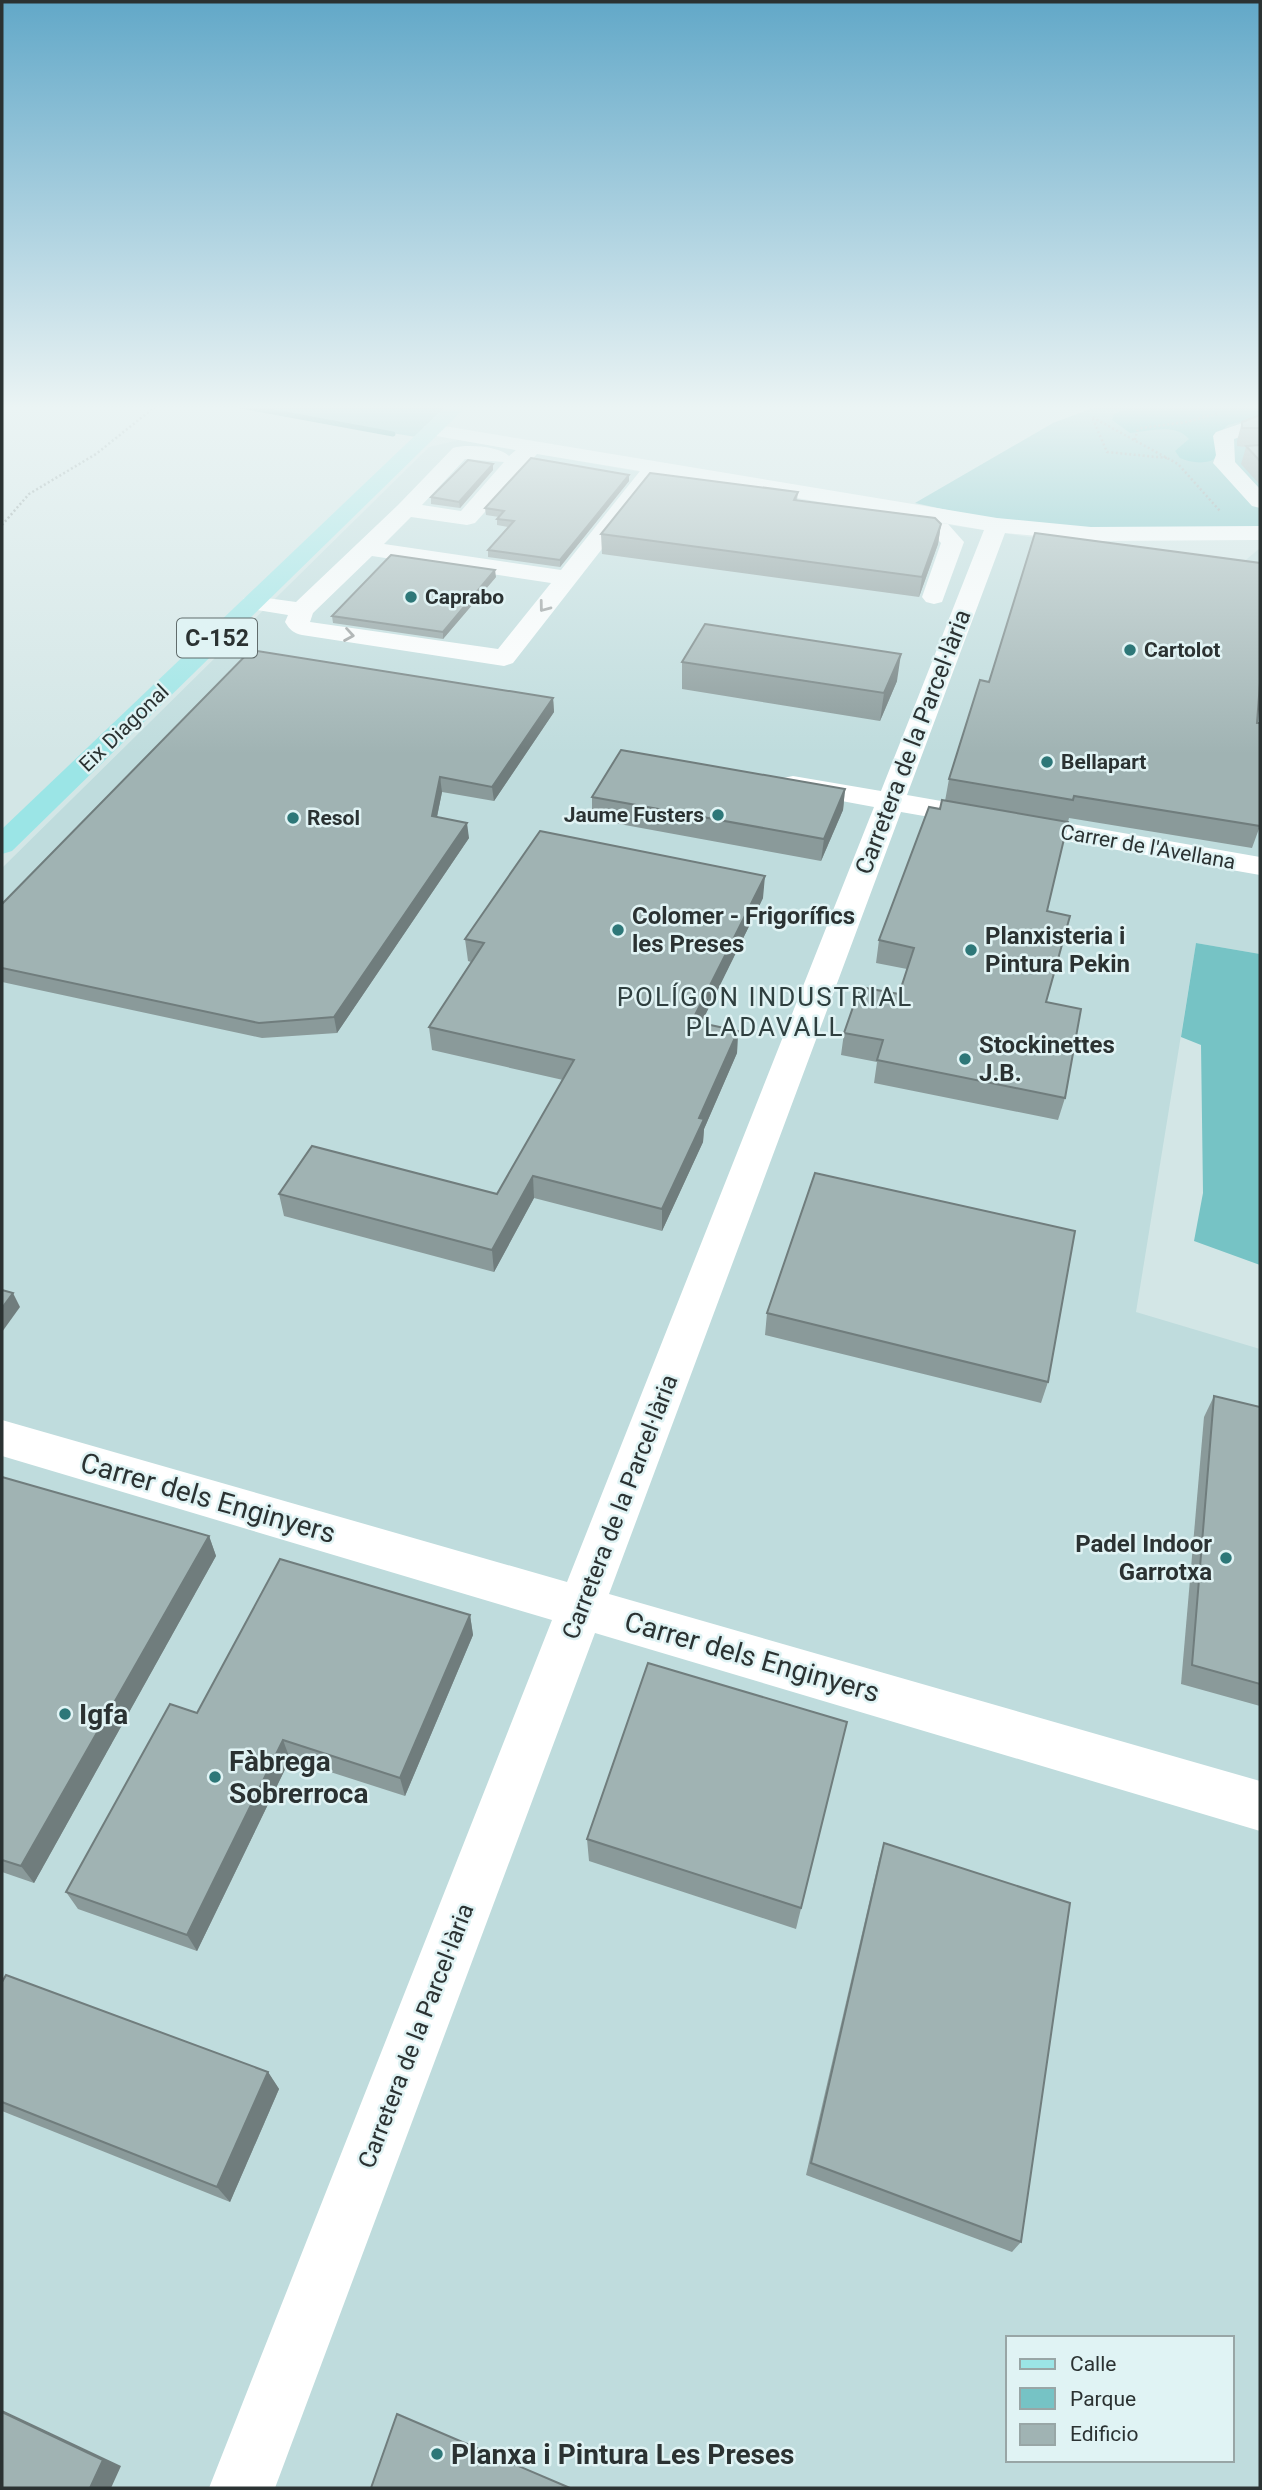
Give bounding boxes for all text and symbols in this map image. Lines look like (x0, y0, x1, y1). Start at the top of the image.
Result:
place label: Caprabo (425, 585, 504, 609)
marker: Caprabo (403, 589, 419, 605)
one-way arrow (539, 599, 552, 612)
street label: Carretera de la Parcel·lària (850, 606, 976, 878)
road number: C-152 (177, 618, 257, 658)
one-way arrow (343, 627, 355, 642)
place label: Cartolot (1144, 638, 1220, 662)
marker: Cartolot (1122, 642, 1138, 658)
street label: Eix Diagonal (74, 679, 174, 777)
place label: Bellapart (1061, 750, 1146, 774)
marker: Bellapart (1039, 754, 1055, 770)
place label: Jaume Fusters (564, 803, 704, 827)
place label: Resol (307, 806, 360, 830)
marker: Jaume Fusters (710, 807, 726, 823)
marker: Resol (285, 810, 301, 826)
street label: Carrer de l'Avellana (1059, 820, 1237, 874)
place label: Colomer - Frigorífics les Preses (632, 902, 855, 958)
marker: Colomer - Frigorífics les Preses (610, 922, 626, 938)
place label: Planxisteria i Pintura Pekin (985, 922, 1130, 978)
marker: Planxisteria i Pintura Pekin (963, 942, 979, 958)
district label: POLÍGON INDUSTRIAL PLADAVALL (617, 982, 913, 1042)
place label: Stockinettes J.B. (979, 1031, 1115, 1087)
marker: Stockinettes J.B. (957, 1051, 973, 1067)
street label: Carretera de la Parcel·lària (557, 1371, 683, 1643)
street label: Carrer dels Enginyers (77, 1446, 339, 1550)
place label: Padel Indoor Garrotxa (1075, 1530, 1212, 1586)
marker: Padel Indoor Garrotxa (1218, 1550, 1234, 1566)
street label: Carrer dels Enginyers (621, 1605, 883, 1709)
place label: Igfa (79, 1698, 128, 1731)
marker: Igfa (57, 1706, 73, 1722)
place label: Fàbrega Sobrerroca (229, 1745, 368, 1810)
marker: Fàbrega Sobrerroca (207, 1769, 223, 1785)
street label: Carretera de la Parcel·lària (353, 1900, 479, 2172)
legend (1006, 2336, 1234, 2462)
text: Calle (1070, 2352, 1116, 2376)
text: Parque (1070, 2387, 1136, 2411)
text: Edificio (1070, 2422, 1138, 2446)
place label: Planxa i Pintura Les Preses (451, 2438, 794, 2471)
marker: Planxa i Pintura Les Preses (429, 2446, 445, 2462)

